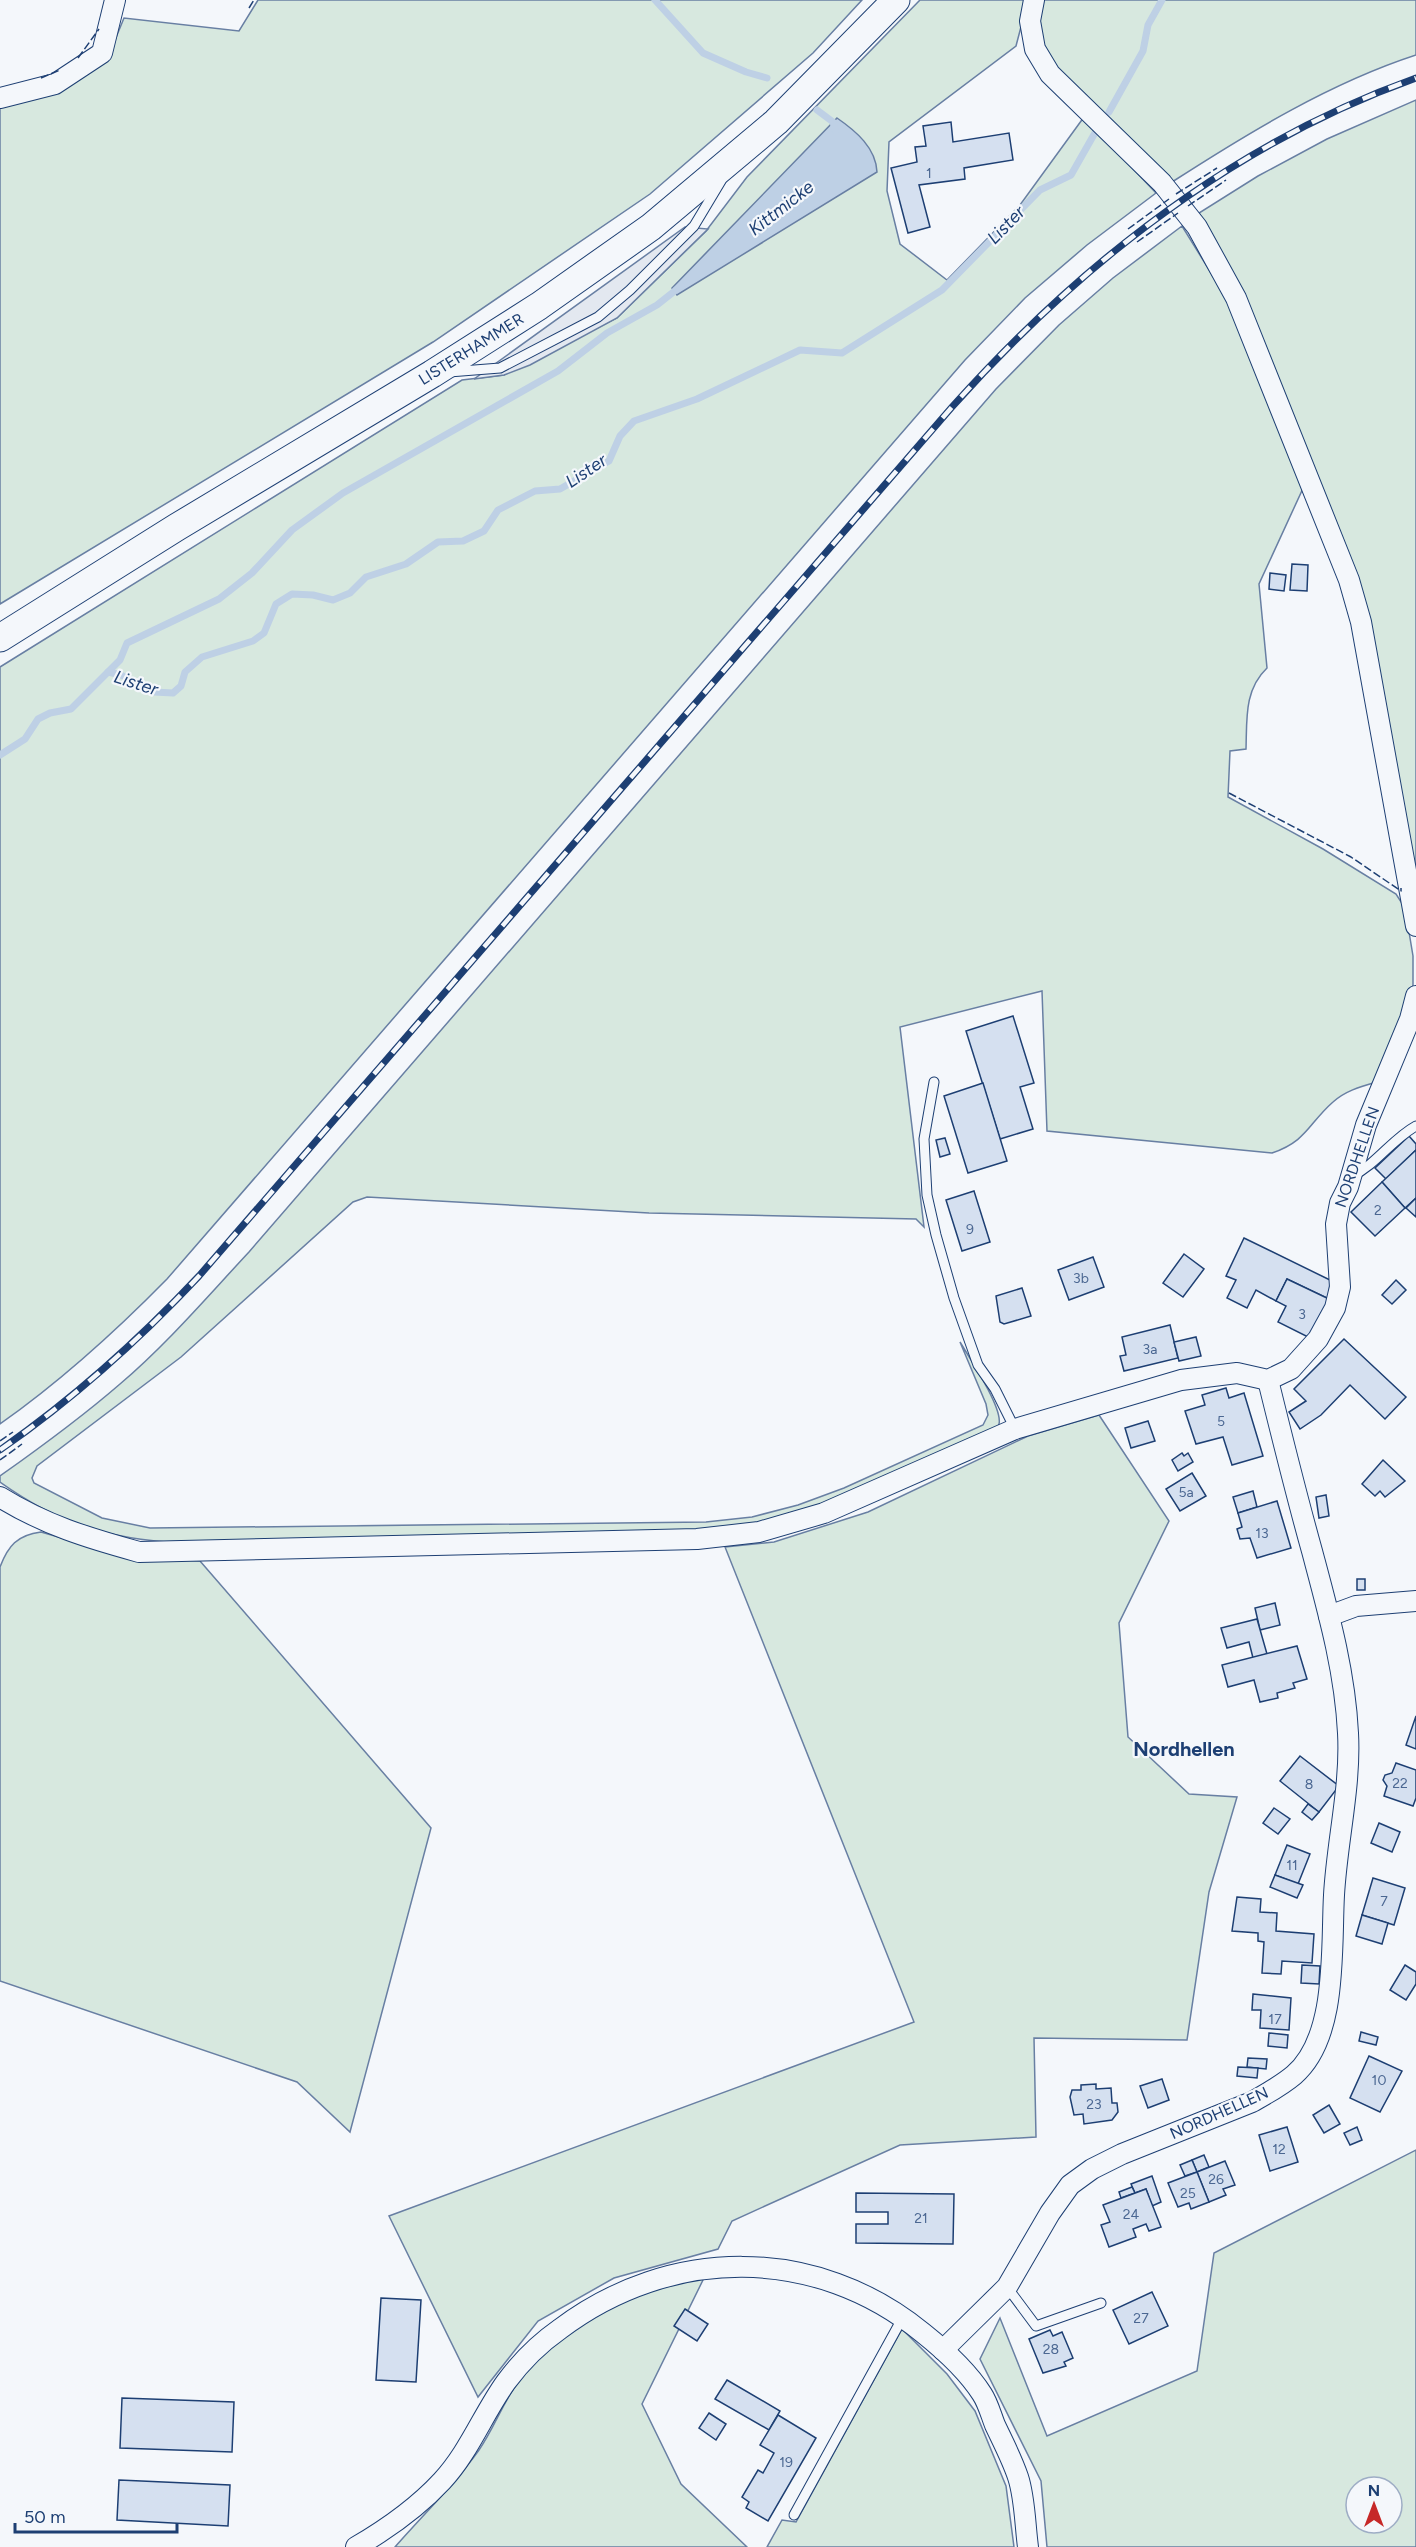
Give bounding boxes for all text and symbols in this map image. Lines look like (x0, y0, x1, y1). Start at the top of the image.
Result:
house number: 1 (926, 165, 932, 182)
water label: Kittmicke (744, 176, 818, 240)
water label: Lister (982, 201, 1030, 249)
street label: LISTERHAMMER (415, 309, 527, 389)
water label: Lister (561, 449, 611, 493)
water label: Lister (111, 666, 162, 701)
street label: NORDHELLEN (1331, 1104, 1383, 1210)
house number: 2 (1374, 1202, 1382, 1219)
house number: 9 (966, 1221, 974, 1238)
house number: 3b (1073, 1270, 1089, 1287)
house number: 3 (1298, 1306, 1306, 1323)
house number: 3a (1143, 1341, 1157, 1358)
house number: 5 (1217, 1413, 1225, 1430)
house number: 5a (1178, 1484, 1194, 1501)
house number: 13 (1255, 1525, 1269, 1542)
district label: Nordhellen (1133, 1737, 1235, 1761)
house number: 22 (1392, 1775, 1408, 1792)
house number: 8 (1305, 1776, 1313, 1793)
house number: 11 (1286, 1857, 1298, 1874)
house number: 7 (1380, 1893, 1388, 1910)
house number: 17 (1268, 2011, 1282, 2028)
house number: 10 (1372, 2072, 1386, 2089)
street label: NORDHELLEN (1167, 2083, 1271, 2143)
house number: 23 (1086, 2096, 1102, 2113)
house number: 12 (1272, 2141, 1286, 2158)
house number: 26 (1208, 2171, 1224, 2188)
house number: 25 (1180, 2185, 1196, 2202)
house number: 24 (1123, 2206, 1140, 2223)
house number: 21 (914, 2210, 928, 2227)
house number: 27 (1133, 2310, 1149, 2327)
house number: 28 (1043, 2341, 1059, 2358)
house number: 19 (779, 2454, 793, 2471)
north arrow (1344, 2475, 1404, 2535)
text: N (1368, 2481, 1380, 2500)
scale bar (15, 2496, 177, 2534)
text: 50 m (24, 2506, 66, 2528)

